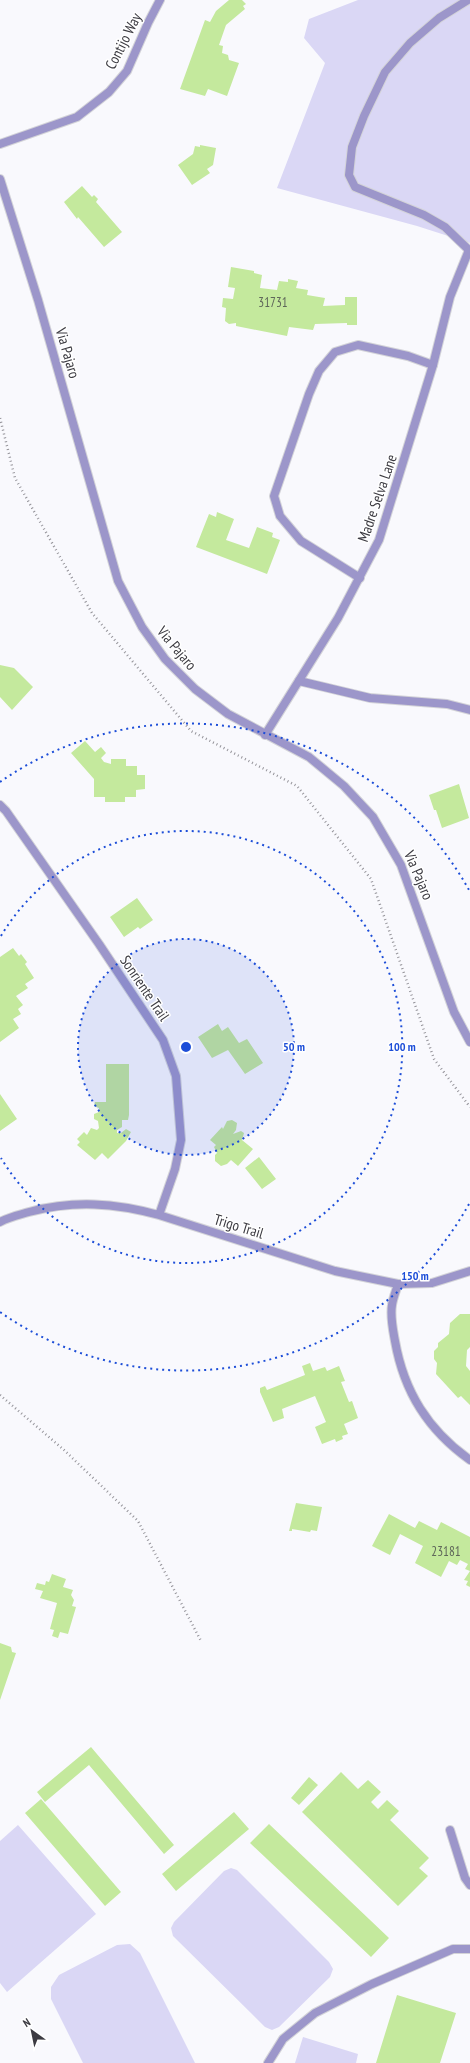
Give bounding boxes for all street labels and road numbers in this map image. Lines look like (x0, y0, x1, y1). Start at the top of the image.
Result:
street label: Contijo Way (101, 9, 145, 72)
street label: Via Pajaro (51, 325, 84, 380)
street label: Madre Selva Lane (353, 452, 401, 544)
street label: Via Pajaro (153, 621, 201, 674)
street label: Via Pajaro (400, 847, 438, 902)
street label: Sonriente Trail (116, 952, 174, 1025)
street label: Trigo Trail (212, 1209, 267, 1243)

